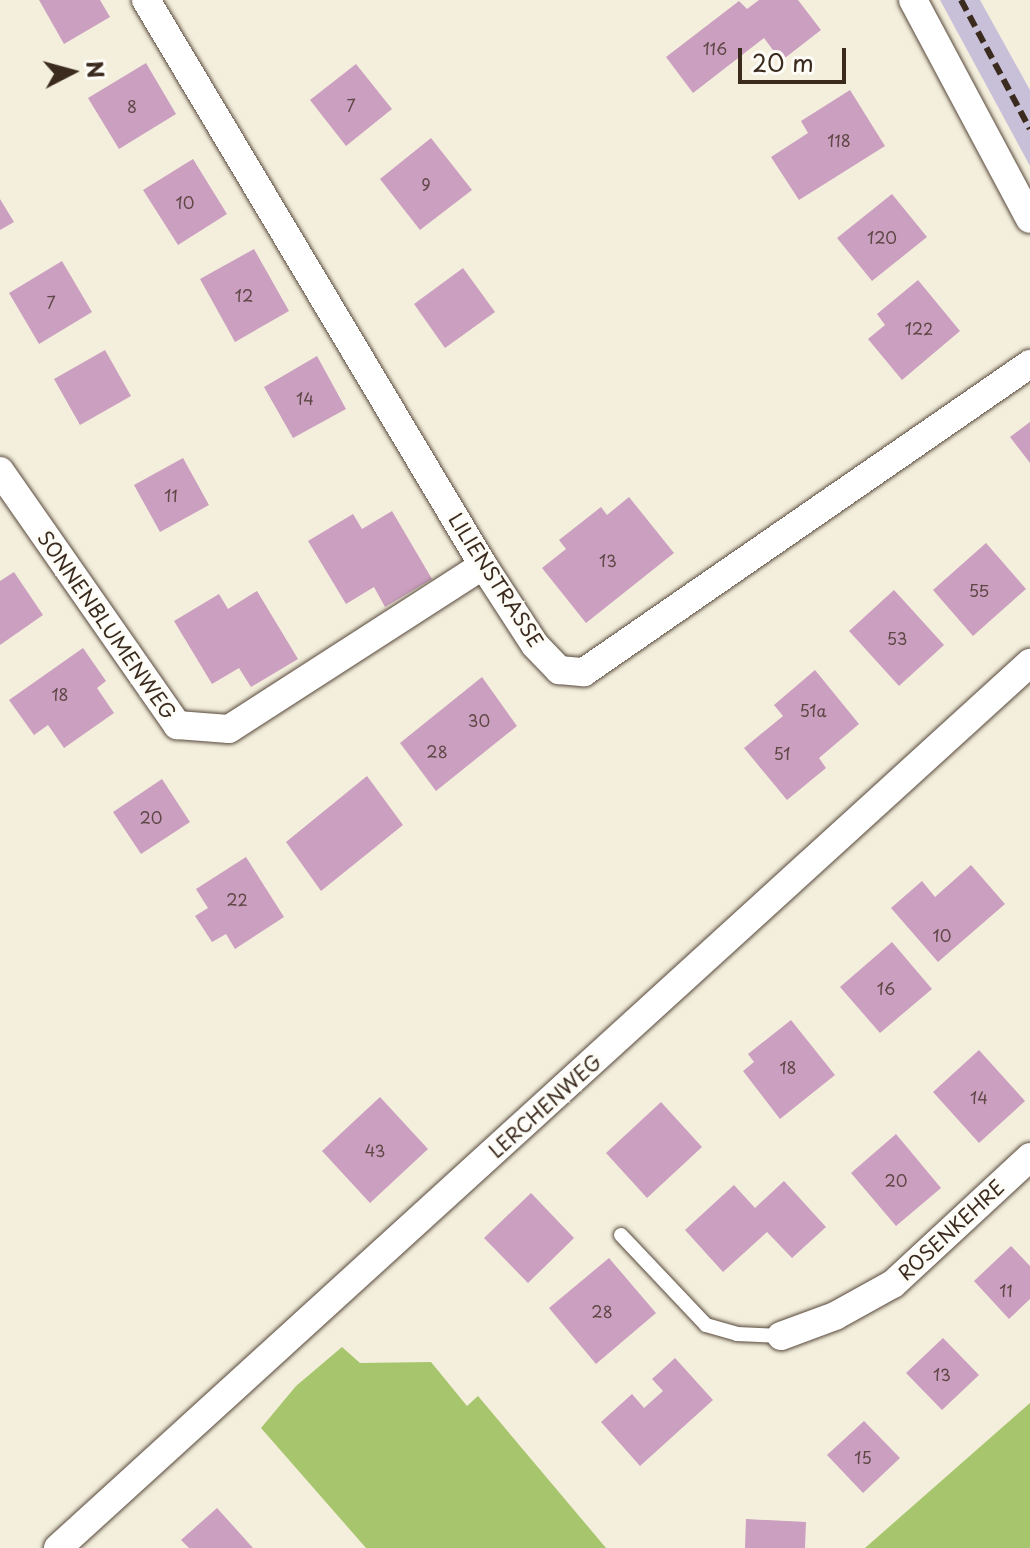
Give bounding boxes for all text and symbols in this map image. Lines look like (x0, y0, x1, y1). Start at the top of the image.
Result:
north arrow (32, 32, 112, 112)
scale bar (742, 32, 850, 82)
house number: 116 (703, 38, 727, 58)
text: 20 m (752, 44, 814, 80)
text: N (79, 59, 114, 80)
house number: 7 (346, 95, 356, 115)
house number: 8 (127, 96, 137, 116)
house number: 118 (827, 130, 851, 150)
house number: 9 (421, 174, 431, 194)
house number: 10 (176, 192, 194, 212)
house number: 120 (867, 227, 897, 247)
house number: 12 (235, 285, 253, 305)
house number: 7 (46, 292, 56, 312)
house number: 122 (905, 318, 933, 338)
house number: 14 (296, 388, 314, 408)
house number: 11 (164, 485, 178, 505)
street label: LILIENSTRASSE (444, 508, 548, 652)
street label: SONNENBLUMENWEG (33, 526, 181, 724)
house number: 13 (599, 550, 617, 570)
house number: 55 (969, 580, 989, 600)
house number: 53 (887, 628, 907, 648)
house number: 18 (51, 684, 69, 704)
house number: 51a (799, 700, 827, 720)
house number: 30 (468, 710, 490, 730)
house number: 28 (426, 741, 448, 761)
house number: 51 (773, 743, 791, 763)
house number: 20 (140, 807, 162, 827)
house number: 22 (226, 889, 248, 909)
house number: 10 (933, 925, 951, 945)
house number: 16 (877, 978, 895, 998)
street label: LERCHENWEG (484, 1049, 606, 1163)
house number: 18 (779, 1057, 797, 1077)
house number: 14 (970, 1087, 988, 1107)
house number: 43 (365, 1140, 385, 1160)
house number: 20 (885, 1170, 907, 1190)
street label: ROSENKEHRE (893, 1175, 1009, 1285)
house number: 11 (999, 1280, 1013, 1300)
house number: 28 (591, 1301, 613, 1321)
house number: 13 (933, 1364, 951, 1384)
house number: 15 (854, 1447, 872, 1467)

